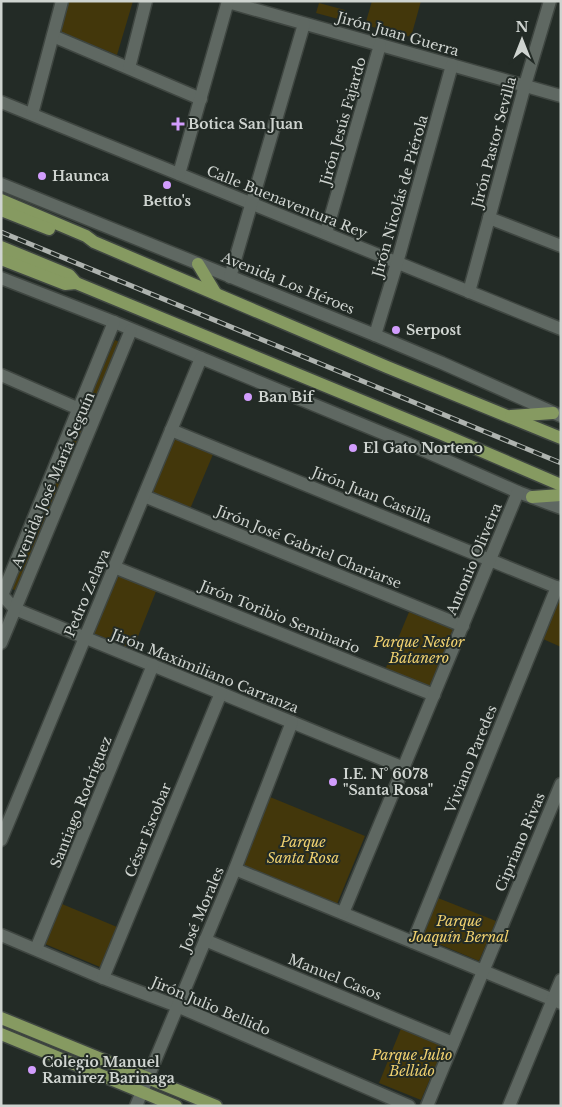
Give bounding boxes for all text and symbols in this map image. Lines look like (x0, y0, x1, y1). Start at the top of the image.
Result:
street label: Jirón Juan Guerra (333, 7, 461, 60)
north arrow (497, 15, 547, 65)
text: N (515, 18, 529, 36)
street label: Jirón Jesús Fajardo (316, 55, 370, 189)
street label: Jirón Pastor Sevilla (467, 74, 520, 211)
street label: Jirón Nicolás de Piérola (368, 113, 432, 281)
place label: Botica San Juan (188, 115, 303, 133)
marker: Botica San Juan (172, 118, 184, 130)
street label: Calle Buenaventura Rey (204, 161, 370, 243)
place label: Haunca (52, 167, 109, 185)
marker: Haunca (36, 170, 48, 182)
marker: Betto's (161, 179, 173, 191)
place label: Betto's (143, 192, 192, 210)
street label: Avenida Los Héroes (218, 248, 357, 318)
place label: Serpost (406, 321, 462, 339)
marker: Serpost (390, 324, 402, 336)
place label: Ban Bif (258, 388, 315, 406)
street label: Avenida José María Seguín (7, 389, 98, 572)
marker: Ban Bif (242, 391, 254, 403)
place label: El Gato Norteno (363, 439, 483, 457)
marker: El Gato Norteno (347, 442, 359, 454)
street label: Jirón Juan Castilla (308, 462, 435, 527)
street label: Antonio Oliveira (442, 500, 506, 619)
street label: Jirón José Gabriel Chariarse (212, 501, 404, 592)
street label: Pedro Zelaya (60, 546, 114, 640)
street label: Jirón Toribio Seminario (195, 576, 363, 657)
street label: Jirón Maximiliano Carranza (107, 624, 302, 717)
park label: Parque Nestor Batanero (373, 633, 465, 667)
street label: Viviano Paredes (441, 702, 501, 817)
street label: Santiago Rodríguez (46, 733, 116, 870)
place label: I.E. N° 6078 "Santa Rosa" (343, 765, 433, 799)
marker: I.E. N° 6078 "Santa Rosa" (327, 776, 339, 788)
street label: César Escobar (121, 780, 175, 880)
street label: Cipriano Rivas (491, 790, 549, 894)
park label: Parque Santa Rosa (267, 833, 339, 867)
street label: José Morales (175, 864, 228, 956)
park label: Parque Joaquín Bernal (408, 912, 509, 946)
street label: Manuel Casos (286, 950, 384, 1004)
street label: Jirón Julio Bellido (147, 972, 273, 1039)
park label: Parque Julio Bellido (371, 1046, 452, 1080)
place label: Colegio Manuel Ramirez Barinaga (42, 1053, 175, 1087)
marker: Colegio Manuel Ramirez Barinaga (26, 1064, 38, 1076)

